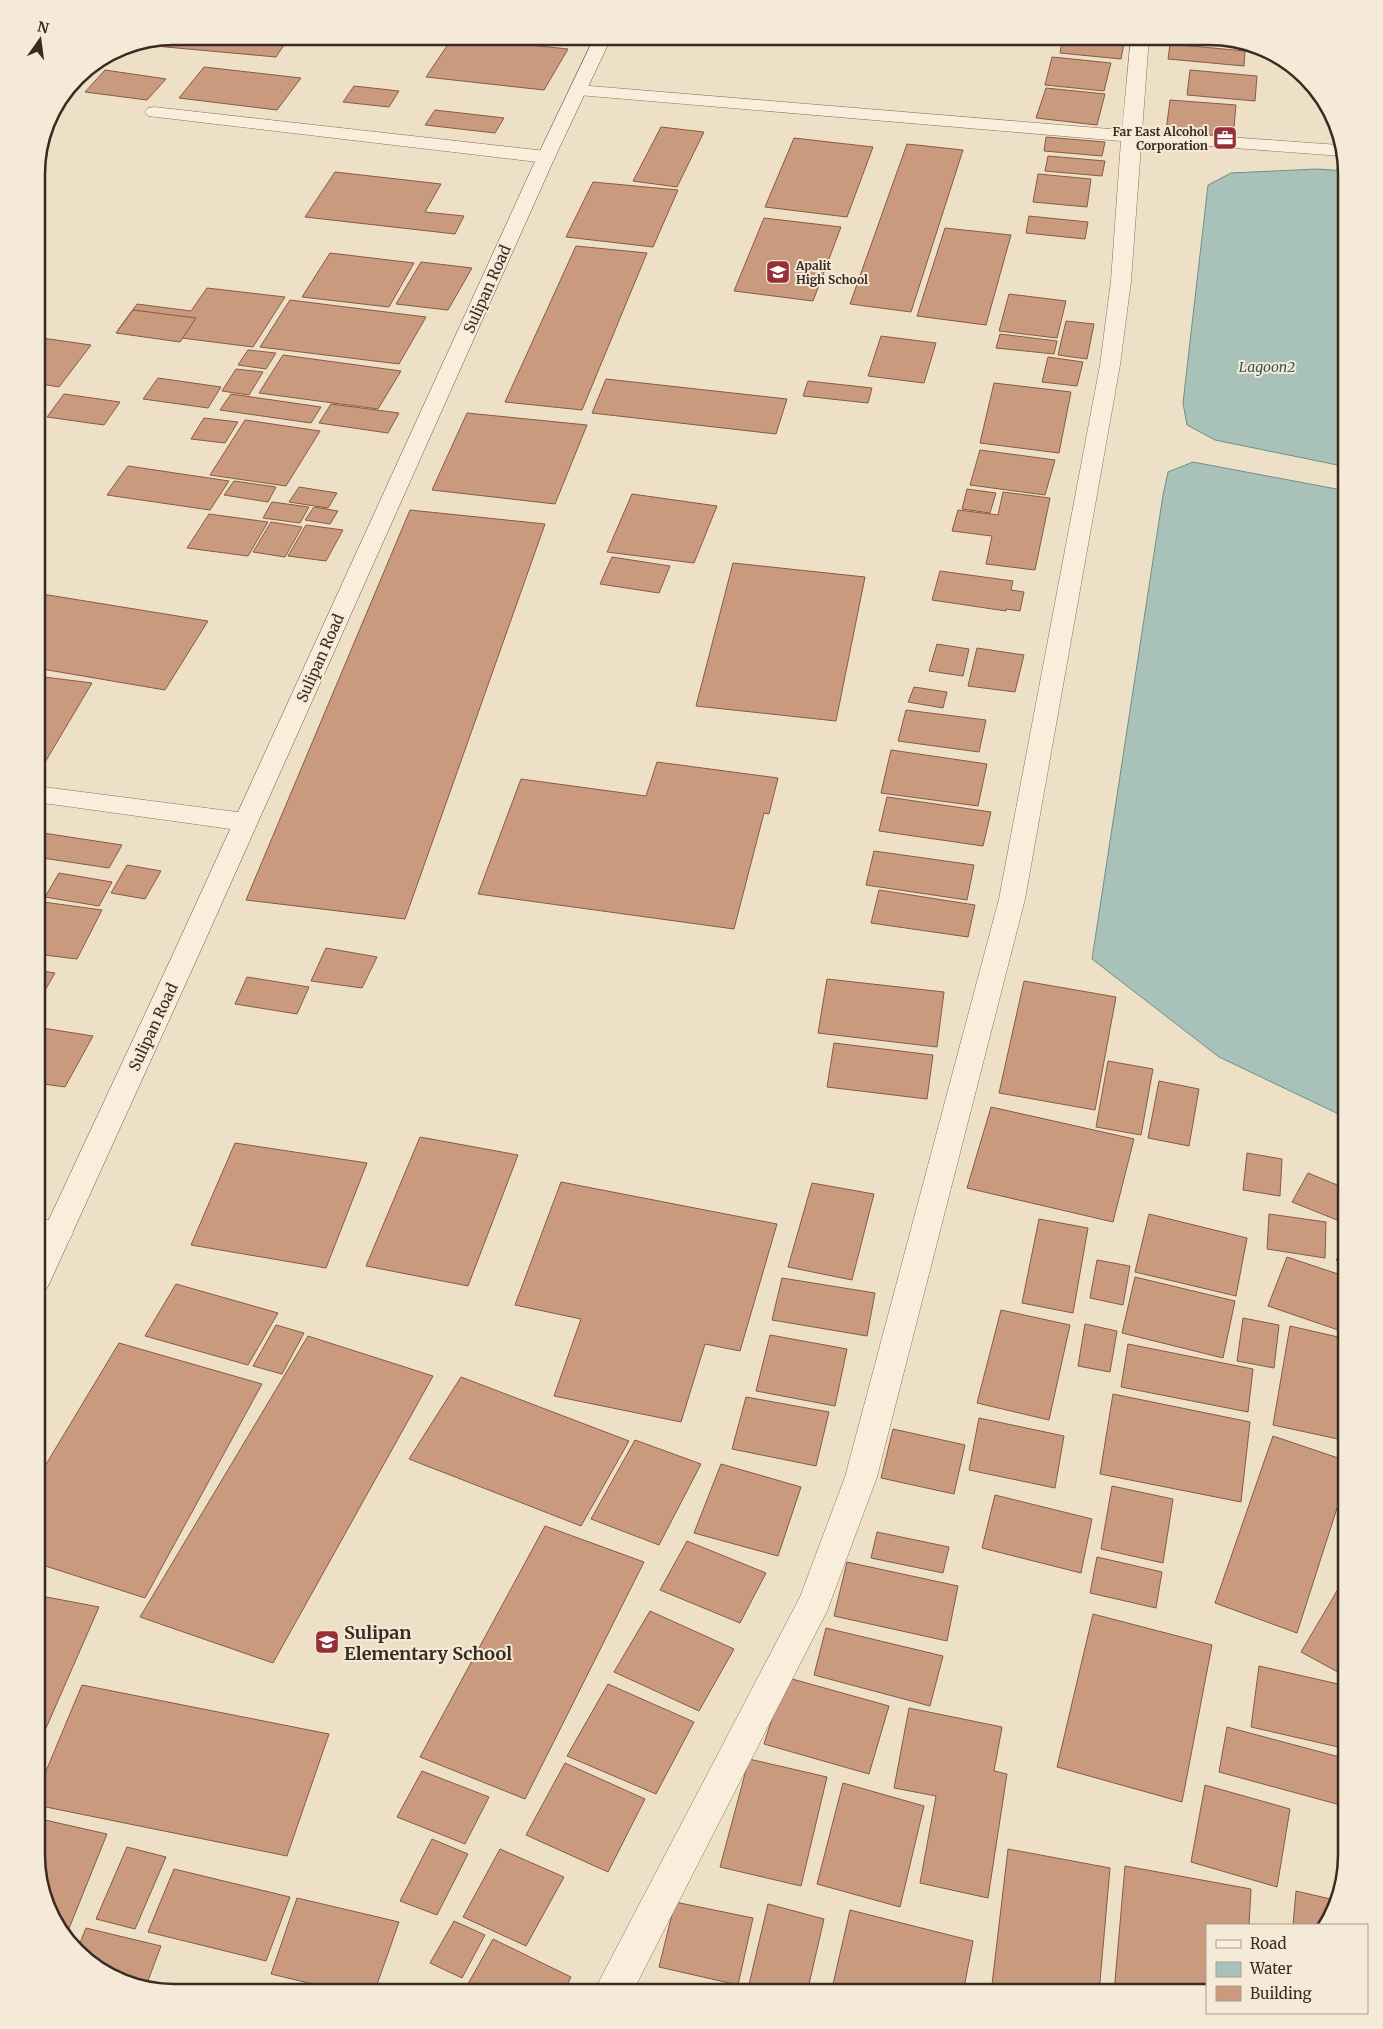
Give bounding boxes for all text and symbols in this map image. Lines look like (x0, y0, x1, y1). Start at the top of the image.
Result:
north arrow (15, 15, 65, 65)
text: N (36, 17, 51, 37)
place label: Far East Alcohol Corporation (1113, 124, 1208, 153)
office icon: Far East Alcohol Corporation (1212, 125, 1238, 151)
street label: Sulipan Road (459, 242, 515, 336)
place label: Apalit High School (795, 258, 868, 287)
school or university icon: Apalit High School (765, 259, 791, 285)
water label: Lagoon2 (1239, 358, 1295, 376)
street label: Sulipan Road (292, 611, 348, 705)
street label: Sulipan Road (124, 980, 182, 1074)
place label: Sulipan Elementary School (344, 1621, 512, 1665)
school or university icon: Sulipan Elementary School (314, 1629, 340, 1655)
legend (1206, 1924, 1368, 2014)
text: Road (1250, 1934, 1286, 1953)
text: Water (1249, 1959, 1293, 1978)
text: Building (1250, 1984, 1312, 2003)

